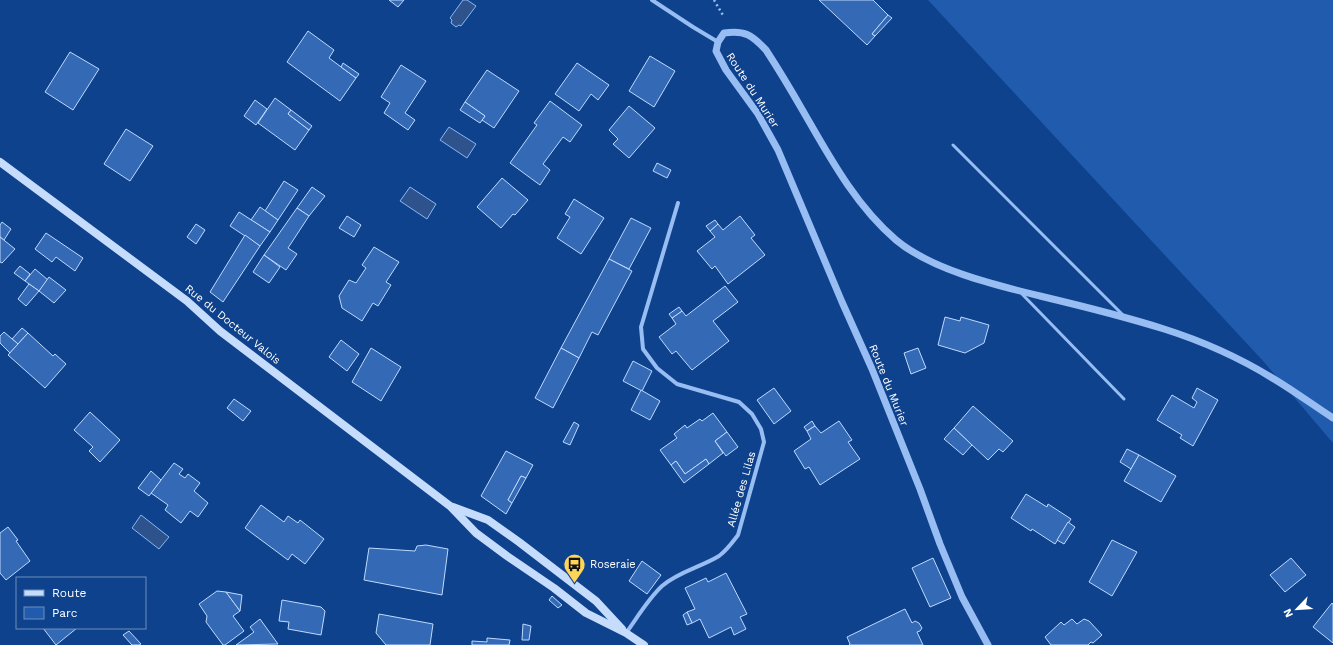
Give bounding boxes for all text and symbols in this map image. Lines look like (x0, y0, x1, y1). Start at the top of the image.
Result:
street label: Route du Murier (723, 50, 782, 131)
street label: Rue du Docteur Valois (182, 282, 283, 367)
street label: Route du Murier (866, 342, 911, 428)
street label: Allée des Lilas (724, 450, 759, 528)
bus stop icon: Roseraie (561, 551, 587, 584)
place label: Roseraie (590, 558, 636, 571)
legend (16, 577, 146, 629)
text: Route (52, 586, 86, 600)
north arrow (1277, 589, 1317, 629)
text: Parc (52, 606, 78, 620)
text: N (1281, 607, 1296, 619)

